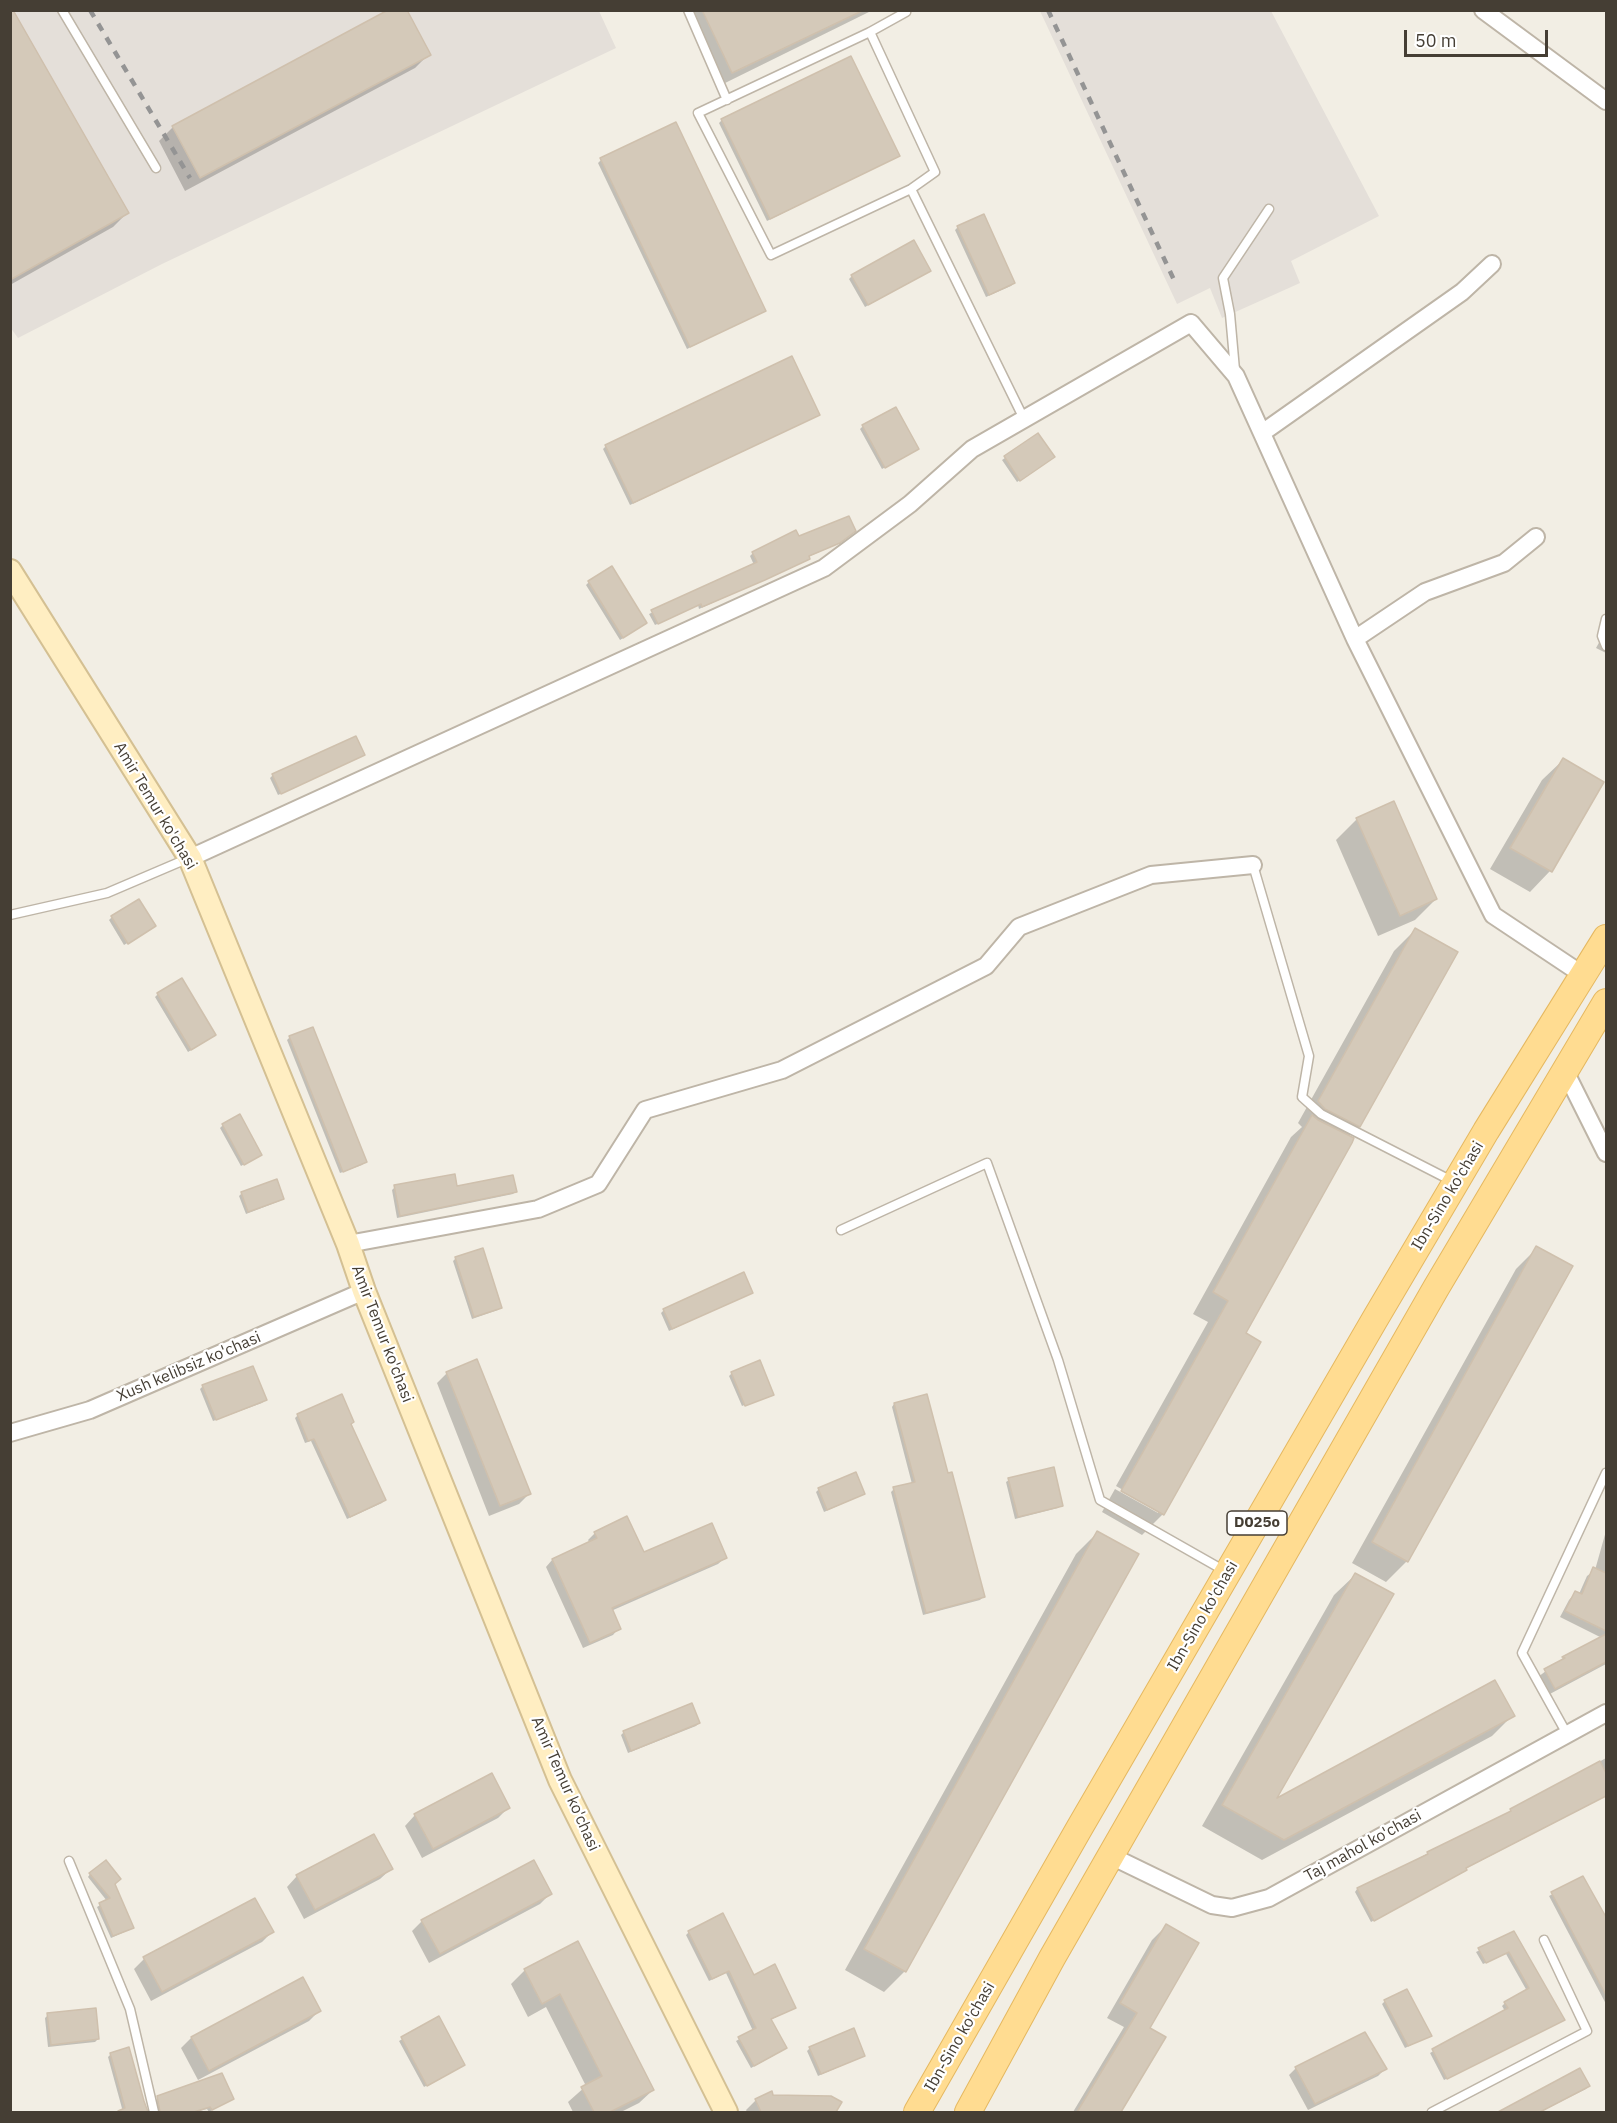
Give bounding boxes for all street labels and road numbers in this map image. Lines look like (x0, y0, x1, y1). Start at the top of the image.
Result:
street label: Amir Temur ko'chasi (109, 739, 201, 873)
street label: Ibn-Sino ko'chasi (1408, 1138, 1488, 1254)
street label: Amir Temur ko'chasi (347, 1263, 417, 1405)
street label: Xush kelibsiz ko'chasi (114, 1328, 264, 1406)
road number: D025o (1227, 1511, 1287, 1535)
street label: Ibn-Sino ko'chasi (1164, 1558, 1242, 1674)
street label: Amir Temur ko'chasi (527, 1714, 603, 1854)
street label: Taj mahol ko'chasi (1301, 1806, 1425, 1886)
street label: Ibn-Sino ko'chasi (921, 1979, 999, 2095)

